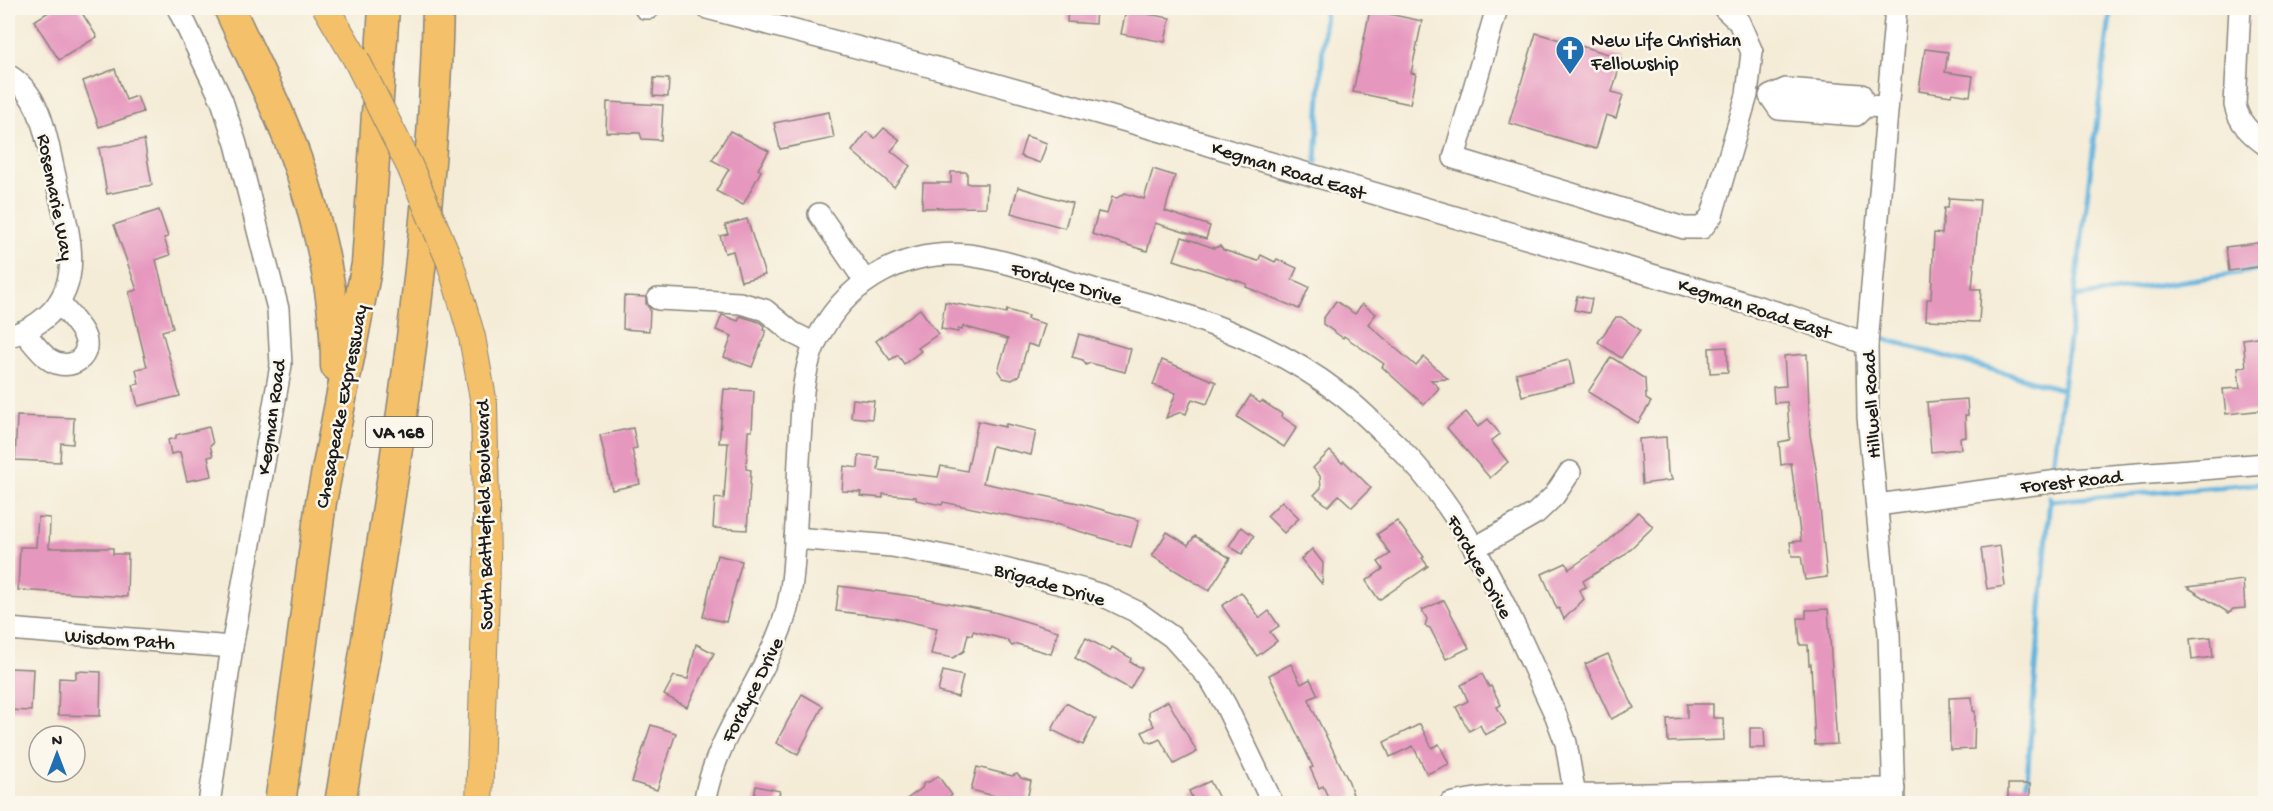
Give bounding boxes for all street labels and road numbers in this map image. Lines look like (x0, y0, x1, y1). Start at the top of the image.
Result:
street label: Rosemarie Way (30, 133, 77, 263)
street label: Kegman Road East (1208, 138, 1369, 207)
street label: Fordyce Drive (1007, 258, 1125, 312)
street label: Kegman Road East (1674, 275, 1835, 347)
street label: Chesapeake Expressway (312, 303, 375, 510)
street label: Hillwell Road (1859, 348, 1888, 459)
street label: Kegman Road (254, 356, 293, 476)
street label: South Battlefield Boulevard (473, 397, 500, 630)
road number: VA 168 (366, 417, 432, 447)
street label: Forest Road (2018, 466, 2126, 500)
street label: Fordyce Drive (1440, 511, 1516, 624)
street label: Brigade Drive (990, 559, 1108, 613)
street label: Wisdom Path (64, 626, 176, 657)
street label: Fordyce Drive (717, 634, 791, 748)

